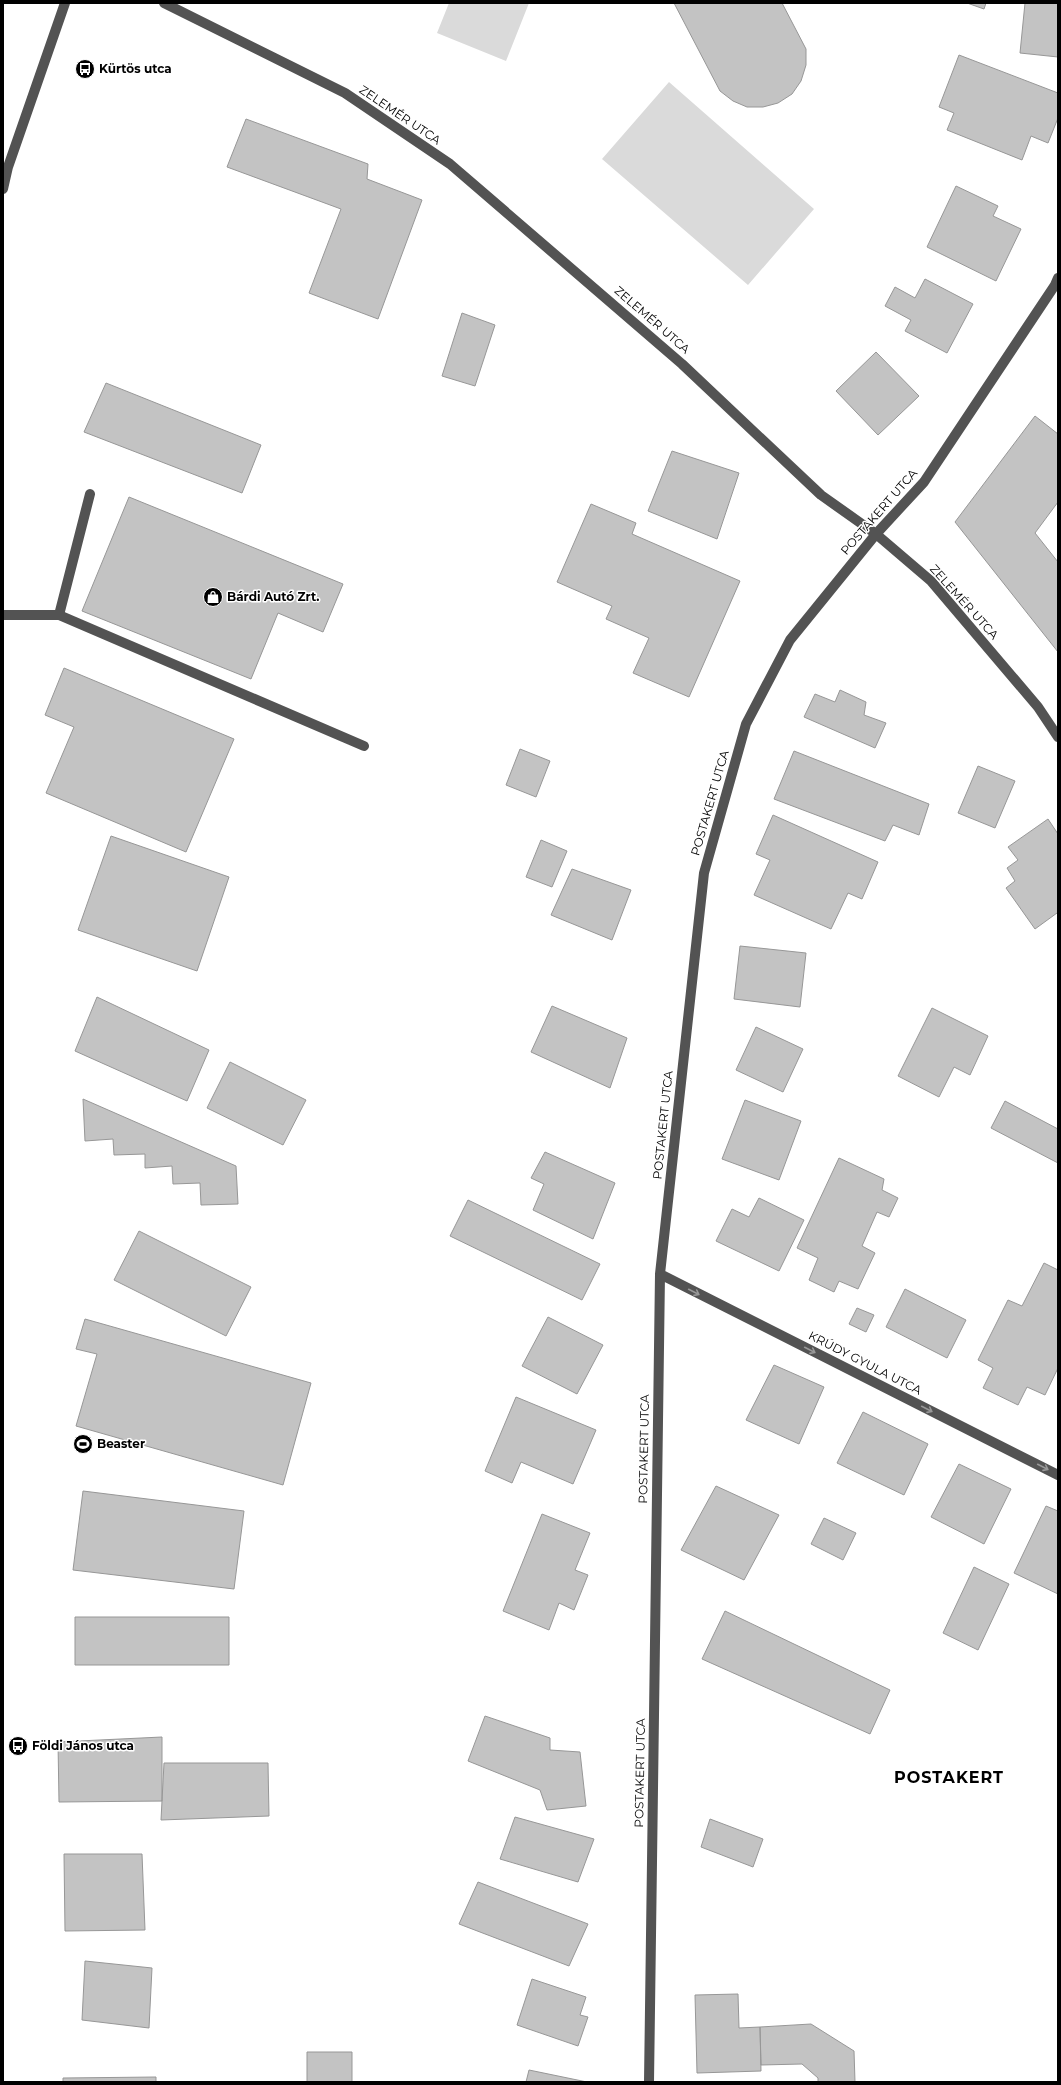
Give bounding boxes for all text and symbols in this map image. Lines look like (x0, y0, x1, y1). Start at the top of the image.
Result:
bus stop icon: Kürtös utca (74, 58, 96, 80)
place label: Kürtös utca (99, 61, 172, 76)
street label: ZELEMÉR UTCA (357, 82, 444, 148)
street label: ZELEMÉR UTCA (611, 283, 693, 357)
street label: POSTAKERT UTCA (837, 465, 920, 558)
street label: ZELEMÉR UTCA (927, 561, 1002, 642)
shop icon: Bárdi Autó Zrt. (202, 586, 224, 608)
place label: Bárdi Autó Zrt. (227, 589, 319, 604)
street label: POSTAKERT UTCA (687, 748, 732, 857)
street label: POSTAKERT UTCA (649, 1069, 676, 1180)
one-way arrow (688, 1289, 700, 1296)
street label: KRÚDY GYULA UTCA (806, 1327, 925, 1398)
one-way arrow (804, 1347, 816, 1354)
street label: POSTAKERT UTCA (635, 1394, 652, 1504)
one-way arrow (920, 1406, 932, 1413)
sports icon: Beaster (72, 1433, 94, 1455)
place label: Beaster (97, 1436, 145, 1451)
one-way arrow (1036, 1464, 1048, 1471)
street label: POSTAKERT UTCA (631, 1718, 648, 1828)
bus stop icon: Földi János utca (7, 1735, 29, 1757)
place label: Földi János utca (32, 1738, 134, 1753)
district label: POSTAKERT (894, 1768, 1004, 1787)

